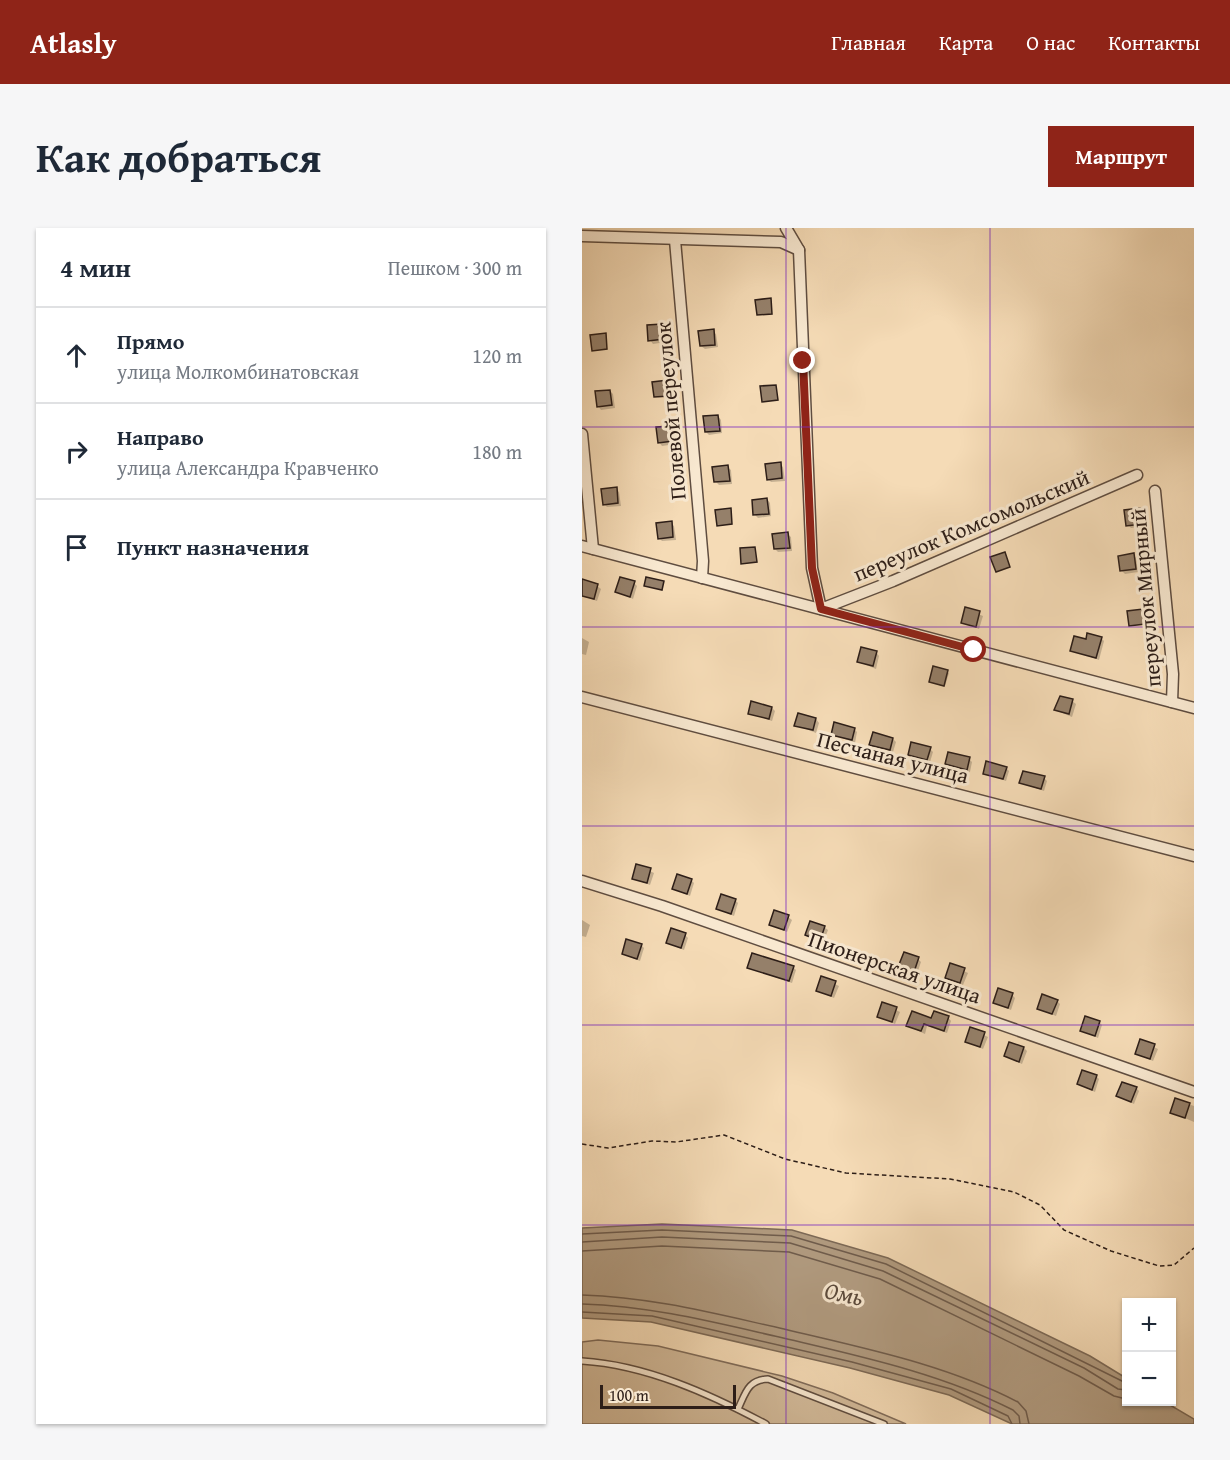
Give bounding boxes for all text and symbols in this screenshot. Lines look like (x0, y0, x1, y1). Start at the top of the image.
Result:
text: Atlasly (30, 22, 117, 63)
text: Главная (831, 27, 906, 58)
text: Карта (939, 27, 993, 58)
text: О нас (1026, 27, 1075, 58)
text: Контакты (1108, 27, 1200, 58)
text: Как добраться (36, 126, 321, 187)
button: Маршрут (1048, 126, 1194, 187)
text: 4 мин (60, 248, 131, 287)
text: Пешком · 300 m (388, 253, 522, 282)
street label: Полевой переулок (646, 320, 694, 501)
text: Прямо (117, 325, 184, 357)
icon: ahead (60, 339, 93, 372)
text: 120 m (472, 341, 522, 370)
route end (789, 347, 815, 373)
text: улица Молкомбинатовская (117, 357, 359, 386)
text: Направо (117, 421, 204, 453)
icon: right (60, 435, 93, 468)
text: 180 m (472, 437, 522, 466)
text: улица Александра Кравченко (117, 453, 379, 482)
street label: переулок Комсомольский (848, 461, 1094, 589)
street label: переулок Мирный (1121, 507, 1169, 689)
icon: arrive (60, 531, 93, 564)
text: Пункт назначения (117, 531, 309, 563)
route start (960, 636, 986, 662)
street label: Песчаная улица (814, 723, 973, 791)
street label: Пионерская улица (804, 922, 986, 1012)
water label: Омь (821, 1272, 867, 1315)
map controls (1122, 1298, 1176, 1406)
button: + (1122, 1298, 1176, 1352)
button: − (1122, 1352, 1176, 1406)
scale bar (600, 1382, 736, 1410)
text: 100 m (609, 1383, 649, 1407)

